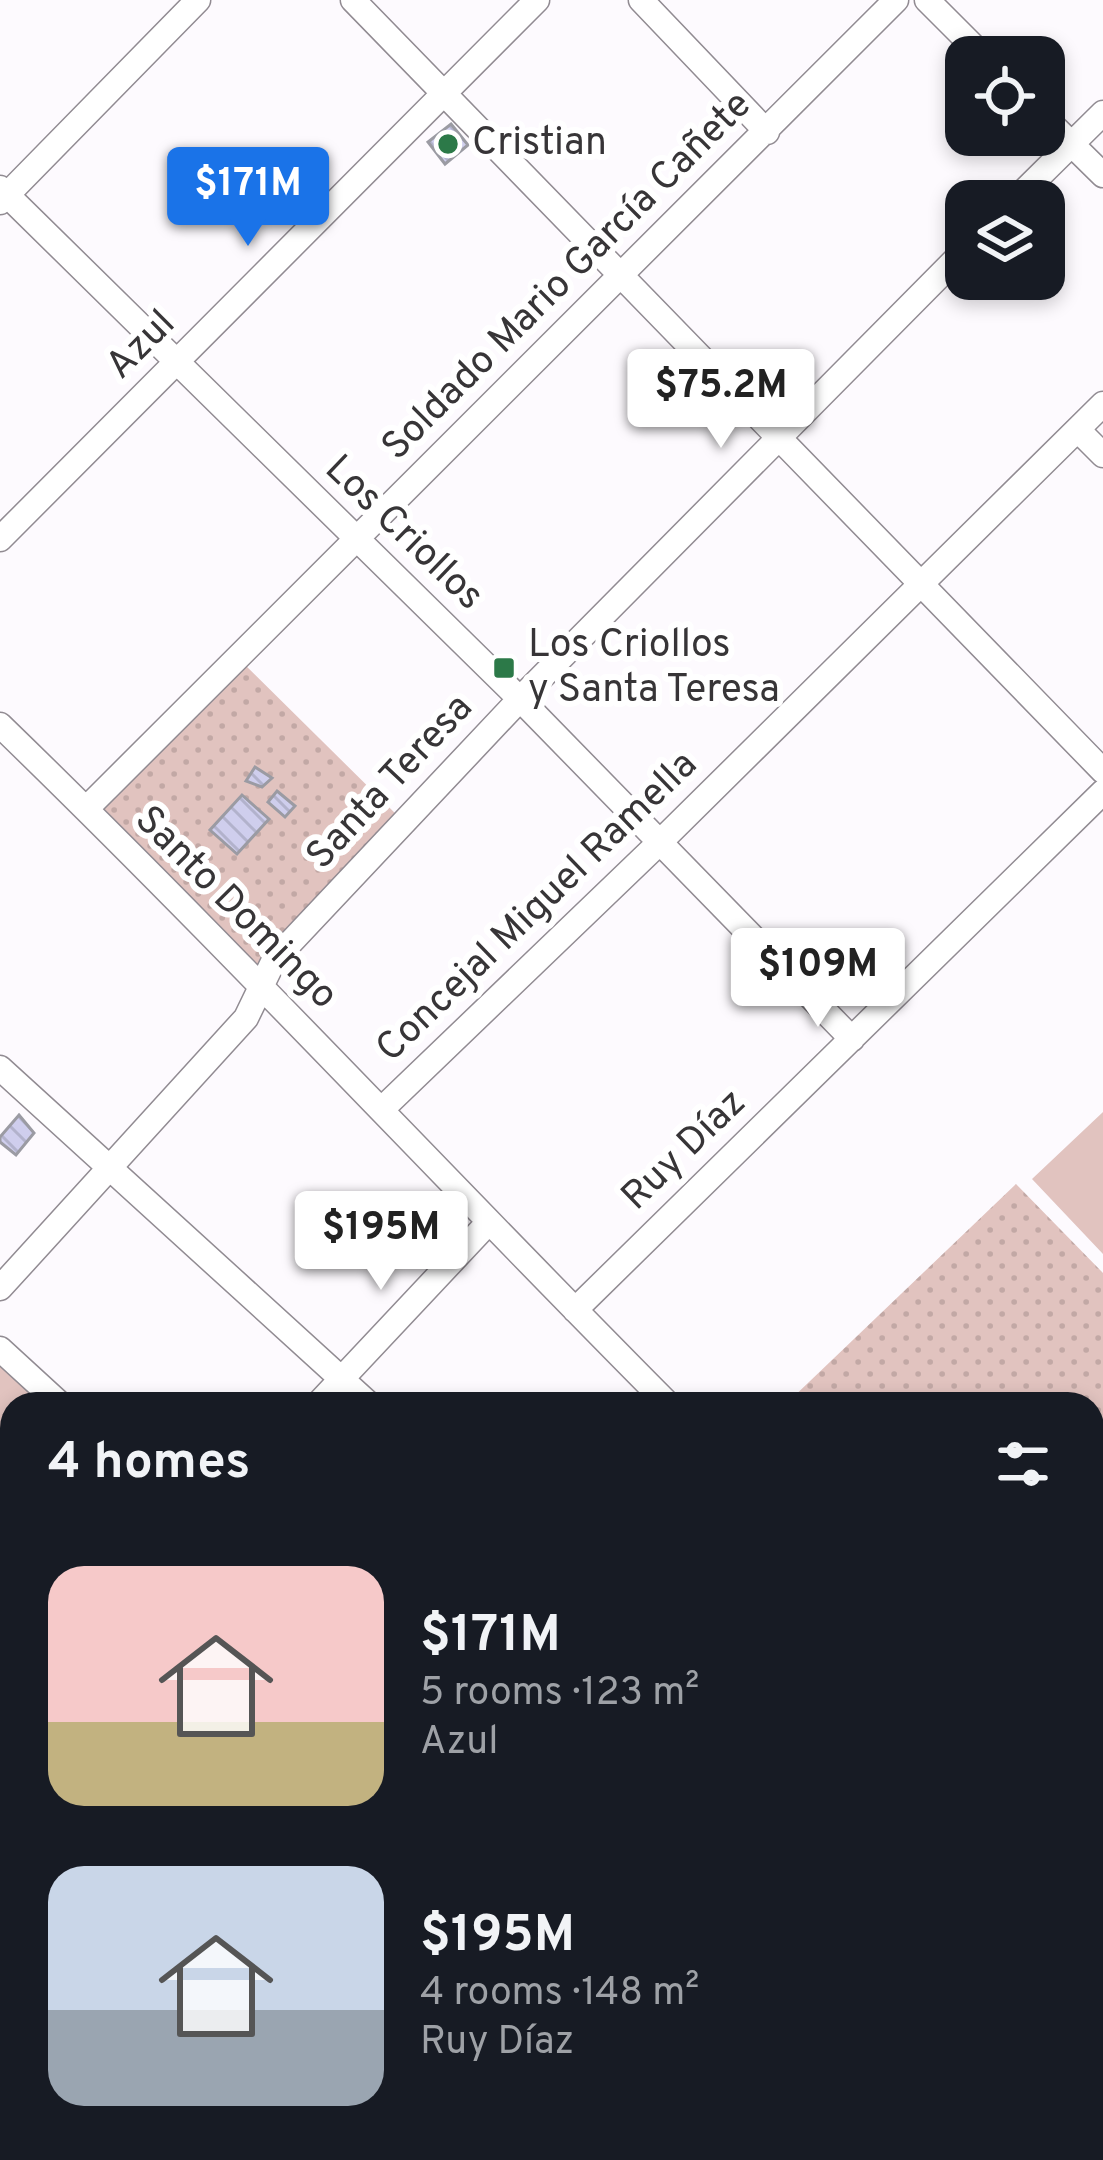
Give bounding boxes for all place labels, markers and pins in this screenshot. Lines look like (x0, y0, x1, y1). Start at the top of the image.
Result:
place label: Cristian (472, 120, 607, 169)
marker: Cristian (435, 131, 461, 157)
pin: $171M (164, 147, 332, 249)
pin: $75.2M (623, 349, 819, 451)
place label: Los Criollos y Santa Teresa (528, 622, 780, 716)
marker: Los Criollos y Santa Teresa (491, 655, 517, 681)
pin: $109M (734, 928, 902, 1030)
pin: $195M (297, 1191, 465, 1293)

